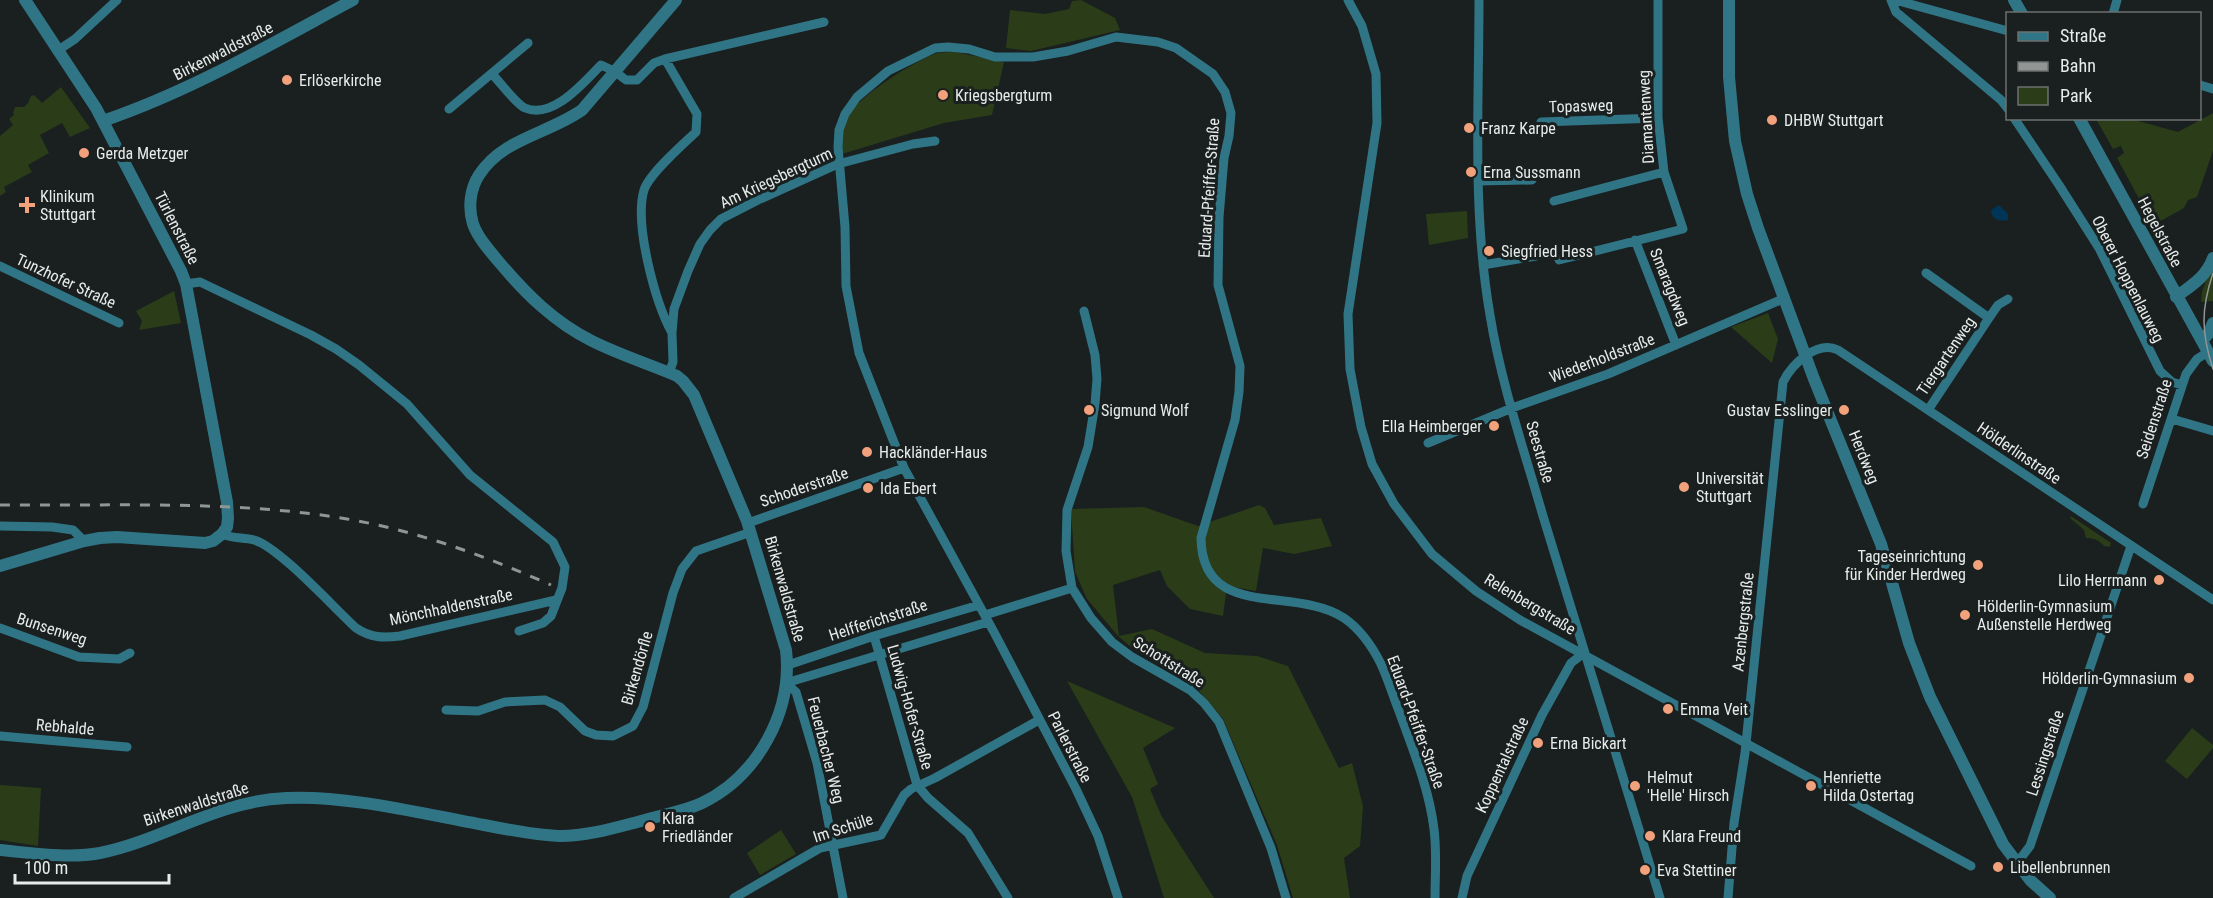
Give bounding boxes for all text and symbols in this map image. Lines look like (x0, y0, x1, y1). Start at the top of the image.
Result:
legend (2006, 12, 2201, 120)
street label: Birkenwaldstraße (170, 18, 276, 84)
text: Straße (2060, 25, 2106, 46)
text: Bahn (2060, 55, 2096, 76)
street label: Diamantenweg (1634, 70, 1658, 164)
place label: Erlöserkirche (299, 71, 381, 90)
marker: Erlöserkirche (280, 73, 294, 87)
text: Park (2060, 85, 2092, 106)
place label: Kriegsbergturm (955, 86, 1052, 105)
marker: Kriegsbergturm (936, 88, 950, 102)
street label: Topasweg (1549, 95, 1613, 117)
place label: DHBW Stuttgart (1784, 111, 1884, 130)
marker: DHBW Stuttgart (1765, 113, 1779, 127)
street label: Eduard-Pfeiffer-Straße (1195, 117, 1223, 259)
place label: Franz Karpe (1481, 119, 1556, 138)
marker: Franz Karpe (1462, 121, 1476, 135)
place label: Gerda Metzger (96, 144, 189, 163)
street label: Am Kriegsbergturm (717, 144, 835, 212)
marker: Gerda Metzger (77, 146, 91, 160)
place label: Erna Sussmann (1483, 163, 1581, 182)
marker: Erna Sussmann (1464, 165, 1478, 179)
place label: Klinikum Stuttgart (40, 187, 96, 224)
street label: Türlenstraße (151, 188, 203, 268)
street label: Hegelstraße (2134, 194, 2186, 270)
marker: Klinikum Stuttgart (18, 196, 36, 214)
street label: Oberer Hoppenlauweg (2088, 212, 2168, 346)
place label: Siegfried Hess (1501, 242, 1593, 261)
marker: Siegfried Hess (1482, 244, 1496, 258)
street label: Smaragdweg (1646, 245, 1694, 329)
street label: Tunzhofer Straße (13, 250, 119, 312)
street label: Tiergartenweg (1913, 313, 1979, 399)
street label: Wiederholdstraße (1547, 329, 1657, 387)
street label: Seidenstraße (2132, 377, 2176, 461)
place label: Sigmund Wolf (1101, 401, 1189, 420)
place label: Gustav Esslinger (1727, 401, 1832, 420)
marker: Sigmund Wolf (1082, 403, 1096, 417)
marker: Gustav Esslinger (1837, 403, 1851, 417)
place label: Ella Heimberger (1382, 417, 1482, 436)
street label: Hölderlinstraße (1973, 418, 2065, 488)
marker: Ella Heimberger (1487, 419, 1501, 433)
street label: Seestraße (1522, 419, 1558, 485)
street label: Herdweg (1845, 428, 1883, 486)
place label: Hackländer-Haus (879, 443, 987, 462)
marker: Hackländer-Haus (860, 445, 874, 459)
street label: Schoderstraße (757, 463, 851, 511)
place label: Universität Stuttgart (1696, 469, 1764, 506)
place label: Ida Ebert (880, 479, 937, 498)
marker: Universität Stuttgart (1677, 480, 1691, 494)
marker: Ida Ebert (861, 481, 875, 495)
street label: Birkenwaldstraße (761, 534, 809, 644)
place label: Tageseinrichtung für Kinder Herdweg (1845, 547, 1966, 584)
marker: Tageseinrichtung für Kinder Herdweg (1971, 558, 1985, 572)
street label: Relenbergstraße (1481, 569, 1579, 639)
street label: Azenbergstraße (1728, 571, 1758, 673)
place label: Lilo Herrmann (2058, 571, 2147, 590)
marker: Lilo Herrmann (2152, 573, 2166, 587)
street label: Mönchhaldenstraße (388, 585, 514, 629)
street label: Helfferichstraße (826, 595, 930, 645)
place label: Hölderlin-Gymnasium Außenstelle Herdweg (1977, 597, 2112, 634)
marker: Hölderlin-Gymnasium Außenstelle Herdweg (1958, 608, 1972, 622)
street label: Bunsenweg (15, 609, 89, 649)
street label: Birkendörfle (617, 629, 657, 707)
street label: Schottstraße (1130, 632, 1208, 692)
street label: Ludwig-Hofer-Straße (883, 642, 937, 772)
street label: Eduard-Pfeiffer-Straße (1383, 653, 1449, 791)
place label: Hölderlin-Gymnasium (2042, 669, 2177, 688)
marker: Hölderlin-Gymnasium (2182, 671, 2196, 685)
street label: Feuerbacher Weg (804, 695, 848, 805)
place label: Emma Veit (1680, 700, 1748, 719)
marker: Emma Veit (1661, 702, 1675, 716)
street label: Parlerstraße (1044, 708, 1096, 786)
street label: Lessingstraße (2022, 708, 2068, 798)
street label: Koppentalstraße (1471, 714, 1533, 816)
street label: Rebhalde (35, 715, 95, 739)
place label: Erna Bickart (1550, 734, 1627, 753)
marker: Erna Bickart (1531, 736, 1545, 750)
place label: Helmut 'Helle' Hirsch (1647, 768, 1729, 805)
place label: Henriette Hilda Ostertag (1823, 768, 1914, 805)
street label: Birkenwaldstraße (141, 778, 251, 830)
marker: Helmut 'Helle' Hirsch (1628, 779, 1642, 793)
marker: Henriette Hilda Ostertag (1804, 779, 1818, 793)
place label: Klara Friedländer (662, 809, 733, 846)
street label: Im Schüle (811, 809, 875, 847)
marker: Klara Friedländer (643, 820, 657, 834)
place label: Klara Freund (1662, 827, 1741, 846)
marker: Klara Freund (1643, 829, 1657, 843)
scale bar (15, 847, 170, 885)
text: 100 m (24, 857, 68, 878)
place label: Libellenbrunnen (2010, 858, 2111, 877)
marker: Libellenbrunnen (1991, 860, 2005, 874)
place label: Eva Stettiner (1657, 861, 1737, 880)
marker: Eva Stettiner (1638, 863, 1652, 877)

